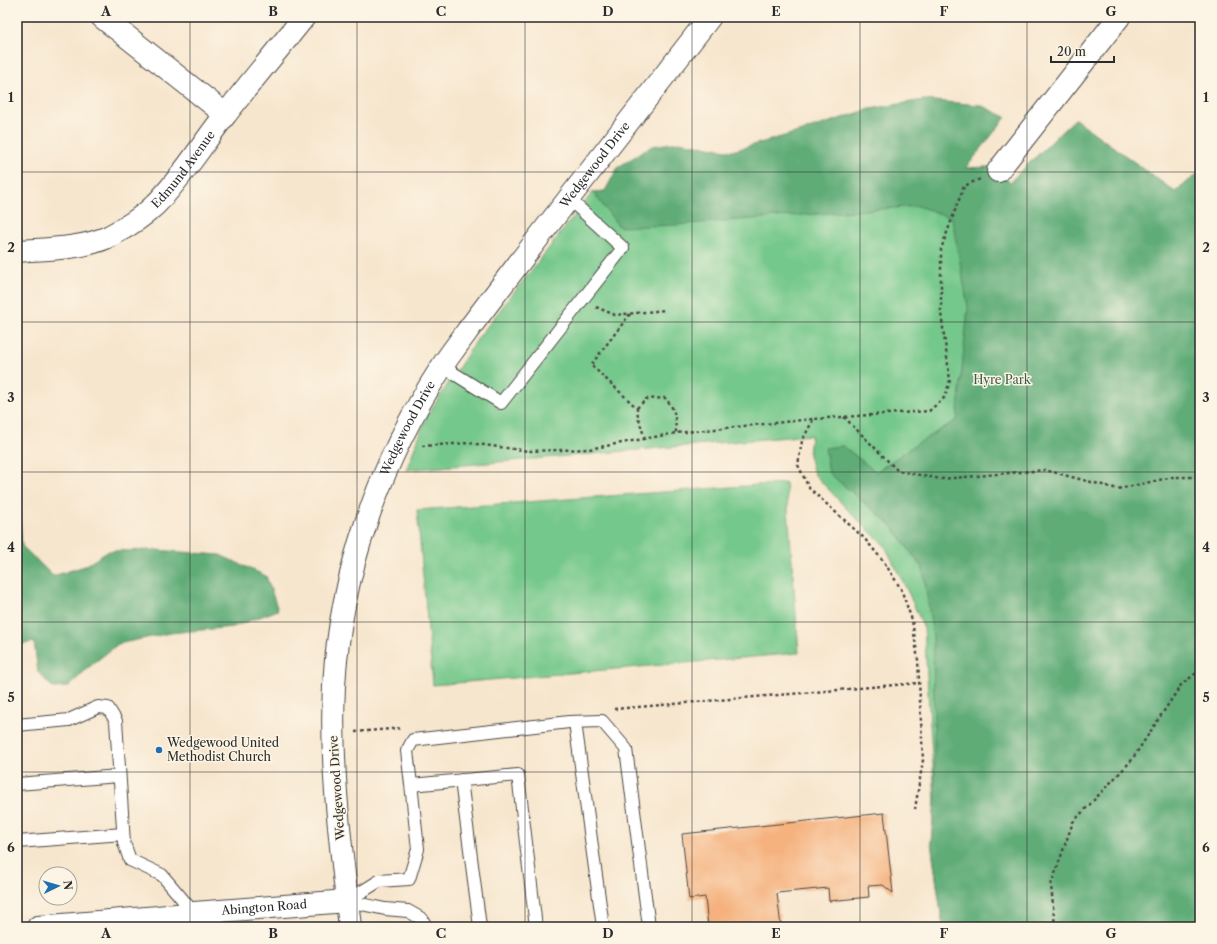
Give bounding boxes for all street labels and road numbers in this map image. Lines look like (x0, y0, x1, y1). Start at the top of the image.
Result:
street label: Wedgewood Drive (556, 118, 633, 211)
street label: Edmund Avenue (148, 127, 218, 211)
street label: Wedgewood Drive (376, 378, 438, 479)
street label: Wedgewood Drive (325, 735, 348, 842)
street label: Abington Road (220, 896, 308, 918)

